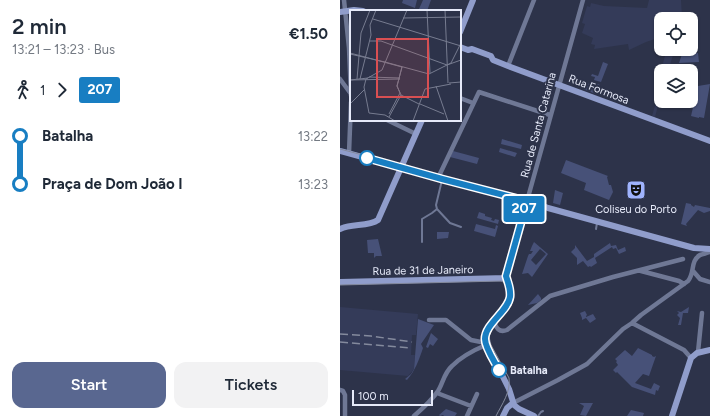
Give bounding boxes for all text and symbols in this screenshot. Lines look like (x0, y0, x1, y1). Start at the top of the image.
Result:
inset map (350, 10, 461, 121)
map controls (654, 12, 698, 108)
button: locate (654, 12, 698, 56)
text: 2 min (12, 13, 67, 40)
text: €1.50 (289, 25, 328, 43)
text: 13:21 – 13:23 · Bus (12, 42, 115, 57)
button: layers (654, 64, 698, 108)
street label: Rua de Santa Catarina (518, 71, 559, 179)
street label: Rua Formosa (567, 72, 631, 107)
icon: walk (12, 79, 34, 101)
icon: forward (51, 79, 73, 101)
text: 207 (87, 81, 112, 98)
text: 1 (40, 83, 45, 98)
text: Batalha (42, 127, 93, 145)
text: 13:22 (298, 129, 328, 144)
unlabelled marker (359, 150, 375, 166)
text: Praça de Dom João I (42, 175, 183, 193)
text: 13:23 (298, 177, 328, 192)
theatre icon: Coliseu do Porto (625, 179, 647, 201)
line badge: 207 (501, 196, 547, 222)
text: 207 (512, 200, 536, 217)
place label: Coliseu do Porto (595, 203, 677, 216)
street label: Rua de 31 de Janeiro (372, 263, 474, 278)
button: Start (12, 362, 166, 408)
button: Tickets (174, 362, 328, 408)
marker: Batalha (491, 362, 507, 378)
place label: Batalha (510, 364, 548, 377)
scale bar (352, 388, 433, 407)
text: 100 m (358, 390, 389, 403)

